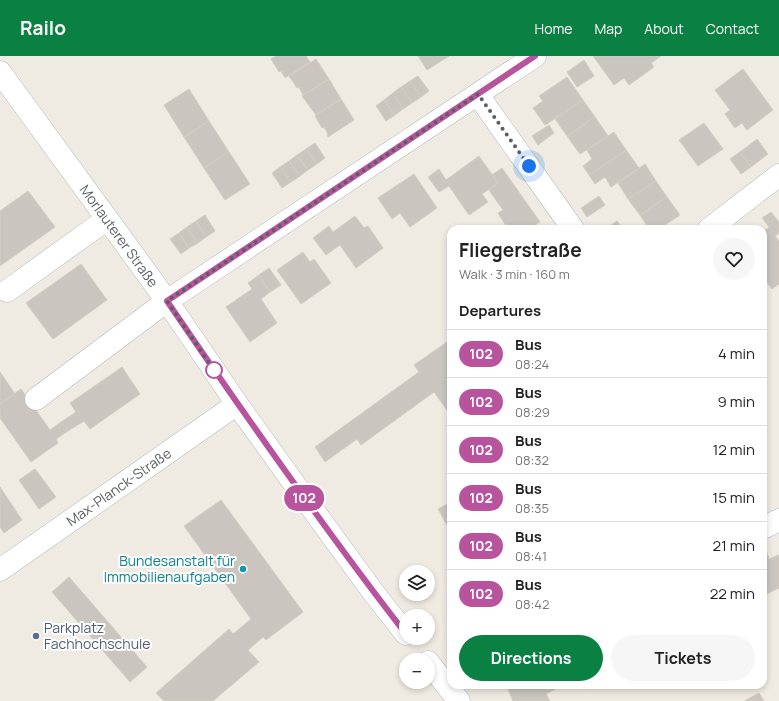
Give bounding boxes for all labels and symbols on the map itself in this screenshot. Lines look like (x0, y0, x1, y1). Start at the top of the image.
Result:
your location (519, 156, 539, 176)
street label: Morlauterer Straße (76, 181, 163, 291)
unlabelled marker (205, 361, 223, 379)
street label: Max-Planck-Straße (62, 443, 175, 530)
line badge: 102 (281, 485, 327, 511)
place label: Bundesanstalt für Immobilienaufgaben (104, 551, 235, 586)
marker: Bundesanstalt für Immobilienaufgaben (238, 564, 248, 574)
place label: Parkplatz Fachhochschule (44, 618, 150, 653)
marker: Parkplatz Fachhochschule (31, 631, 41, 641)

